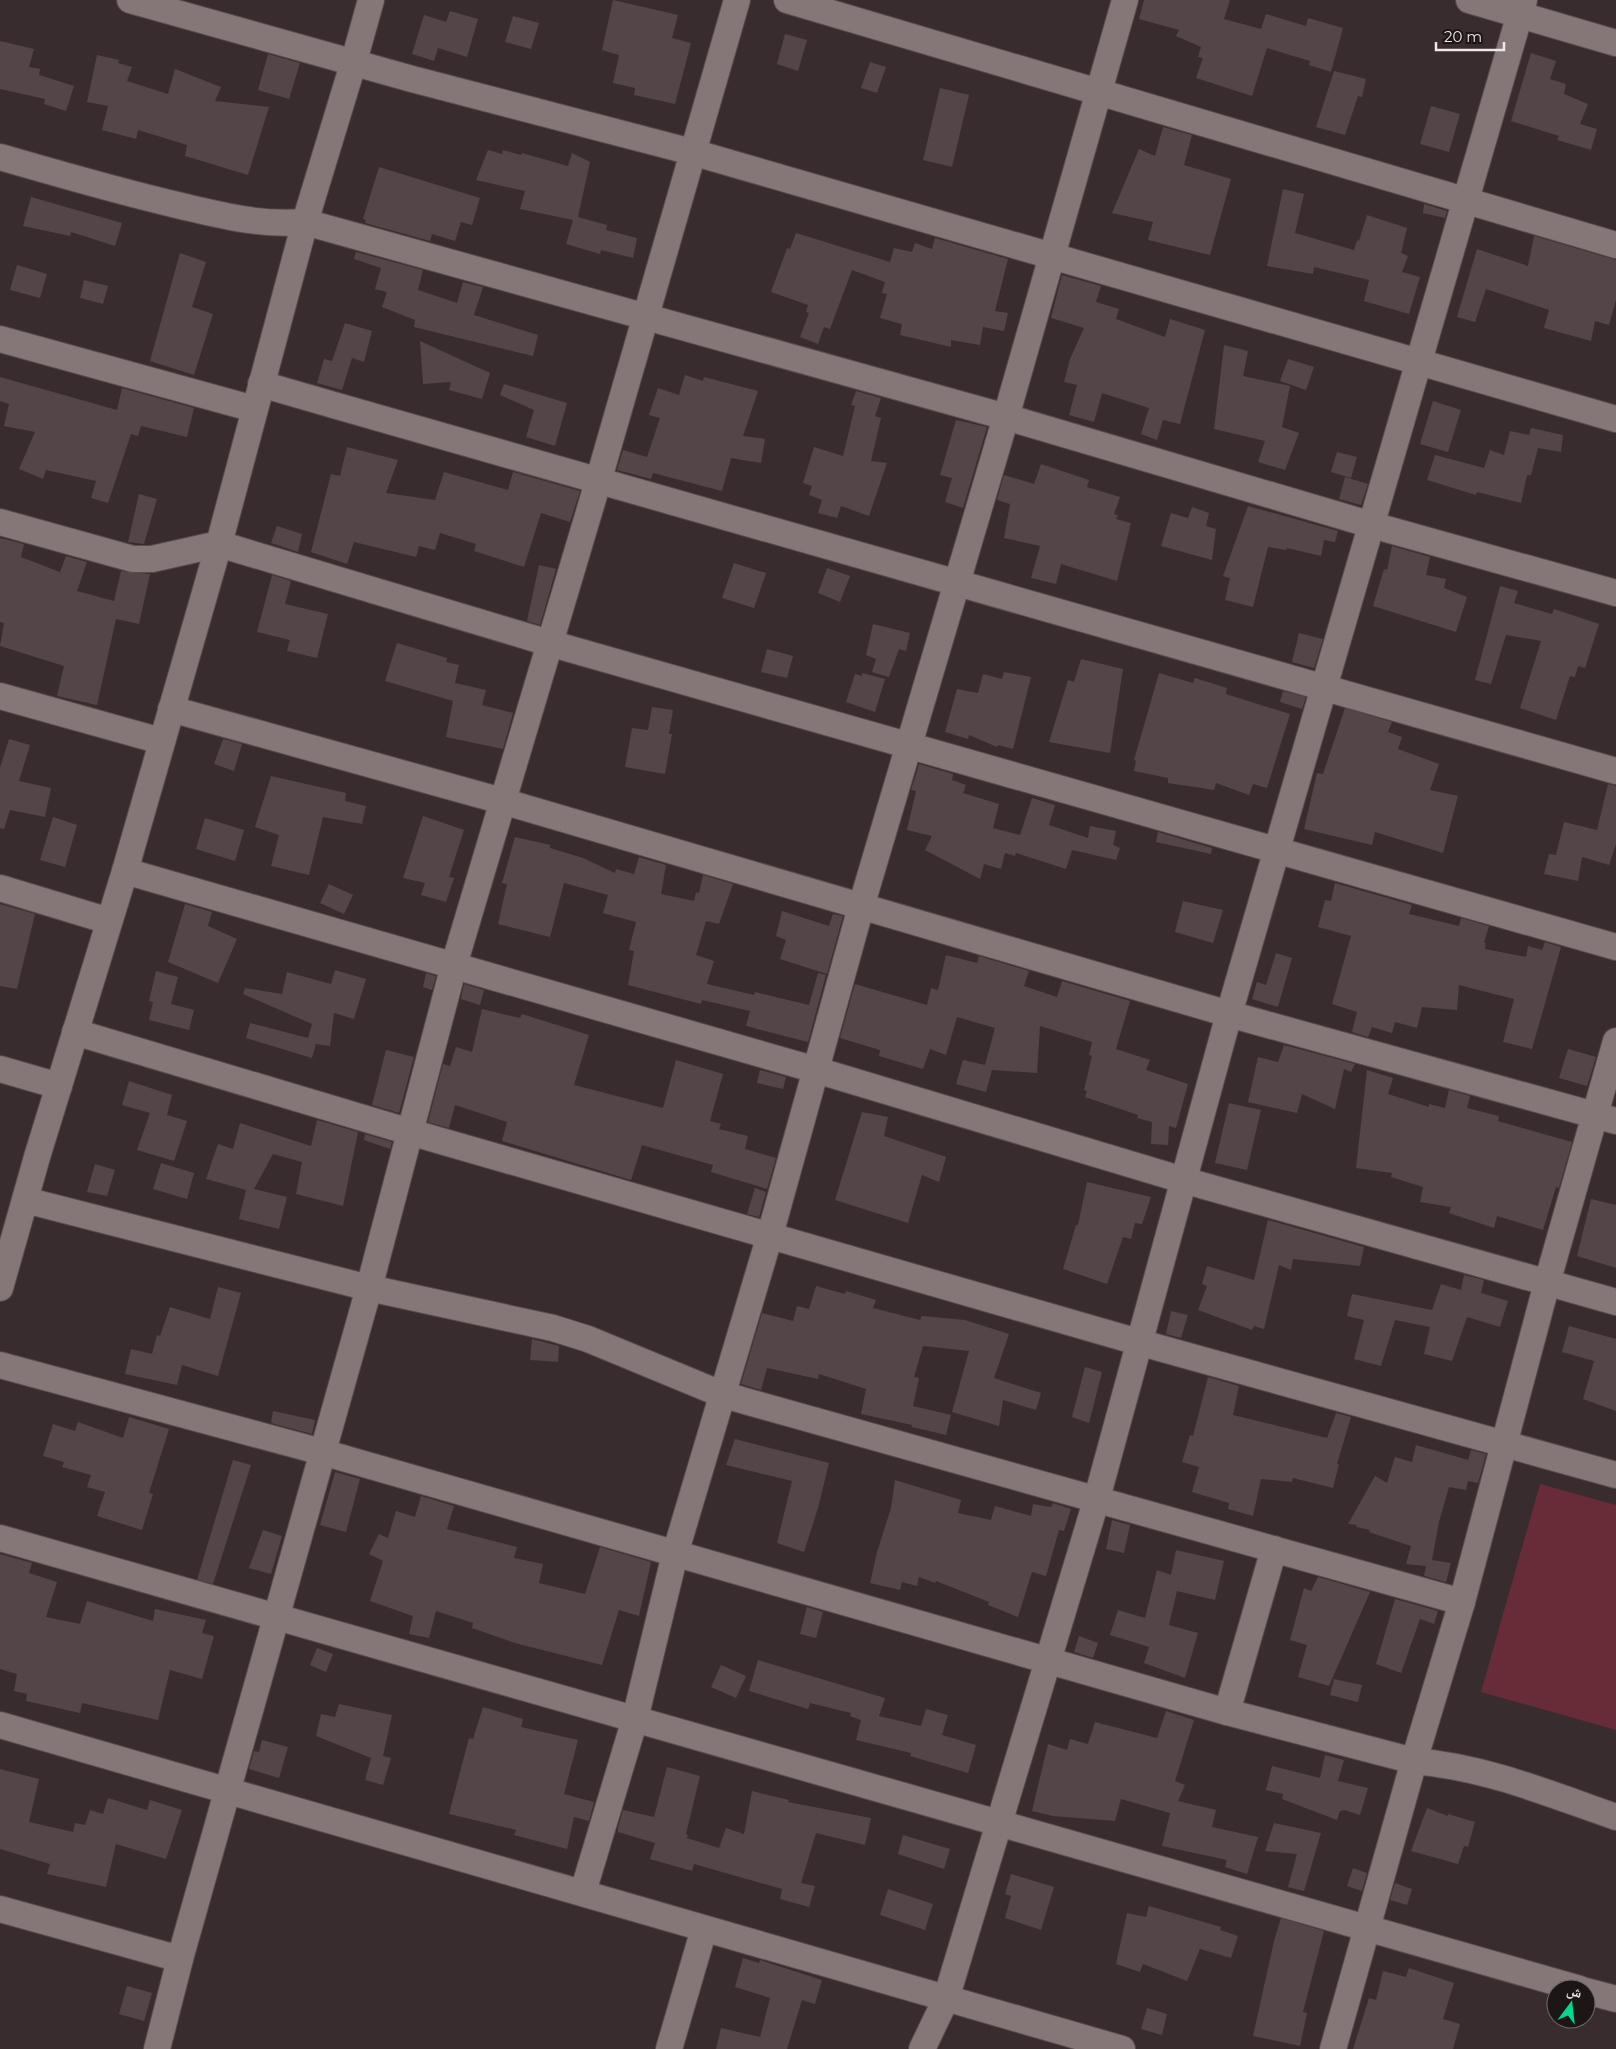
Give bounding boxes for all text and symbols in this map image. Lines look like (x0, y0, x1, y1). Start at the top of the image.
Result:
scale bar (1436, 20, 1504, 52)
text: 20 m (1444, 27, 1482, 46)
north arrow (1546, 1979, 1596, 2029)
text: ش (1565, 1981, 1584, 2002)

